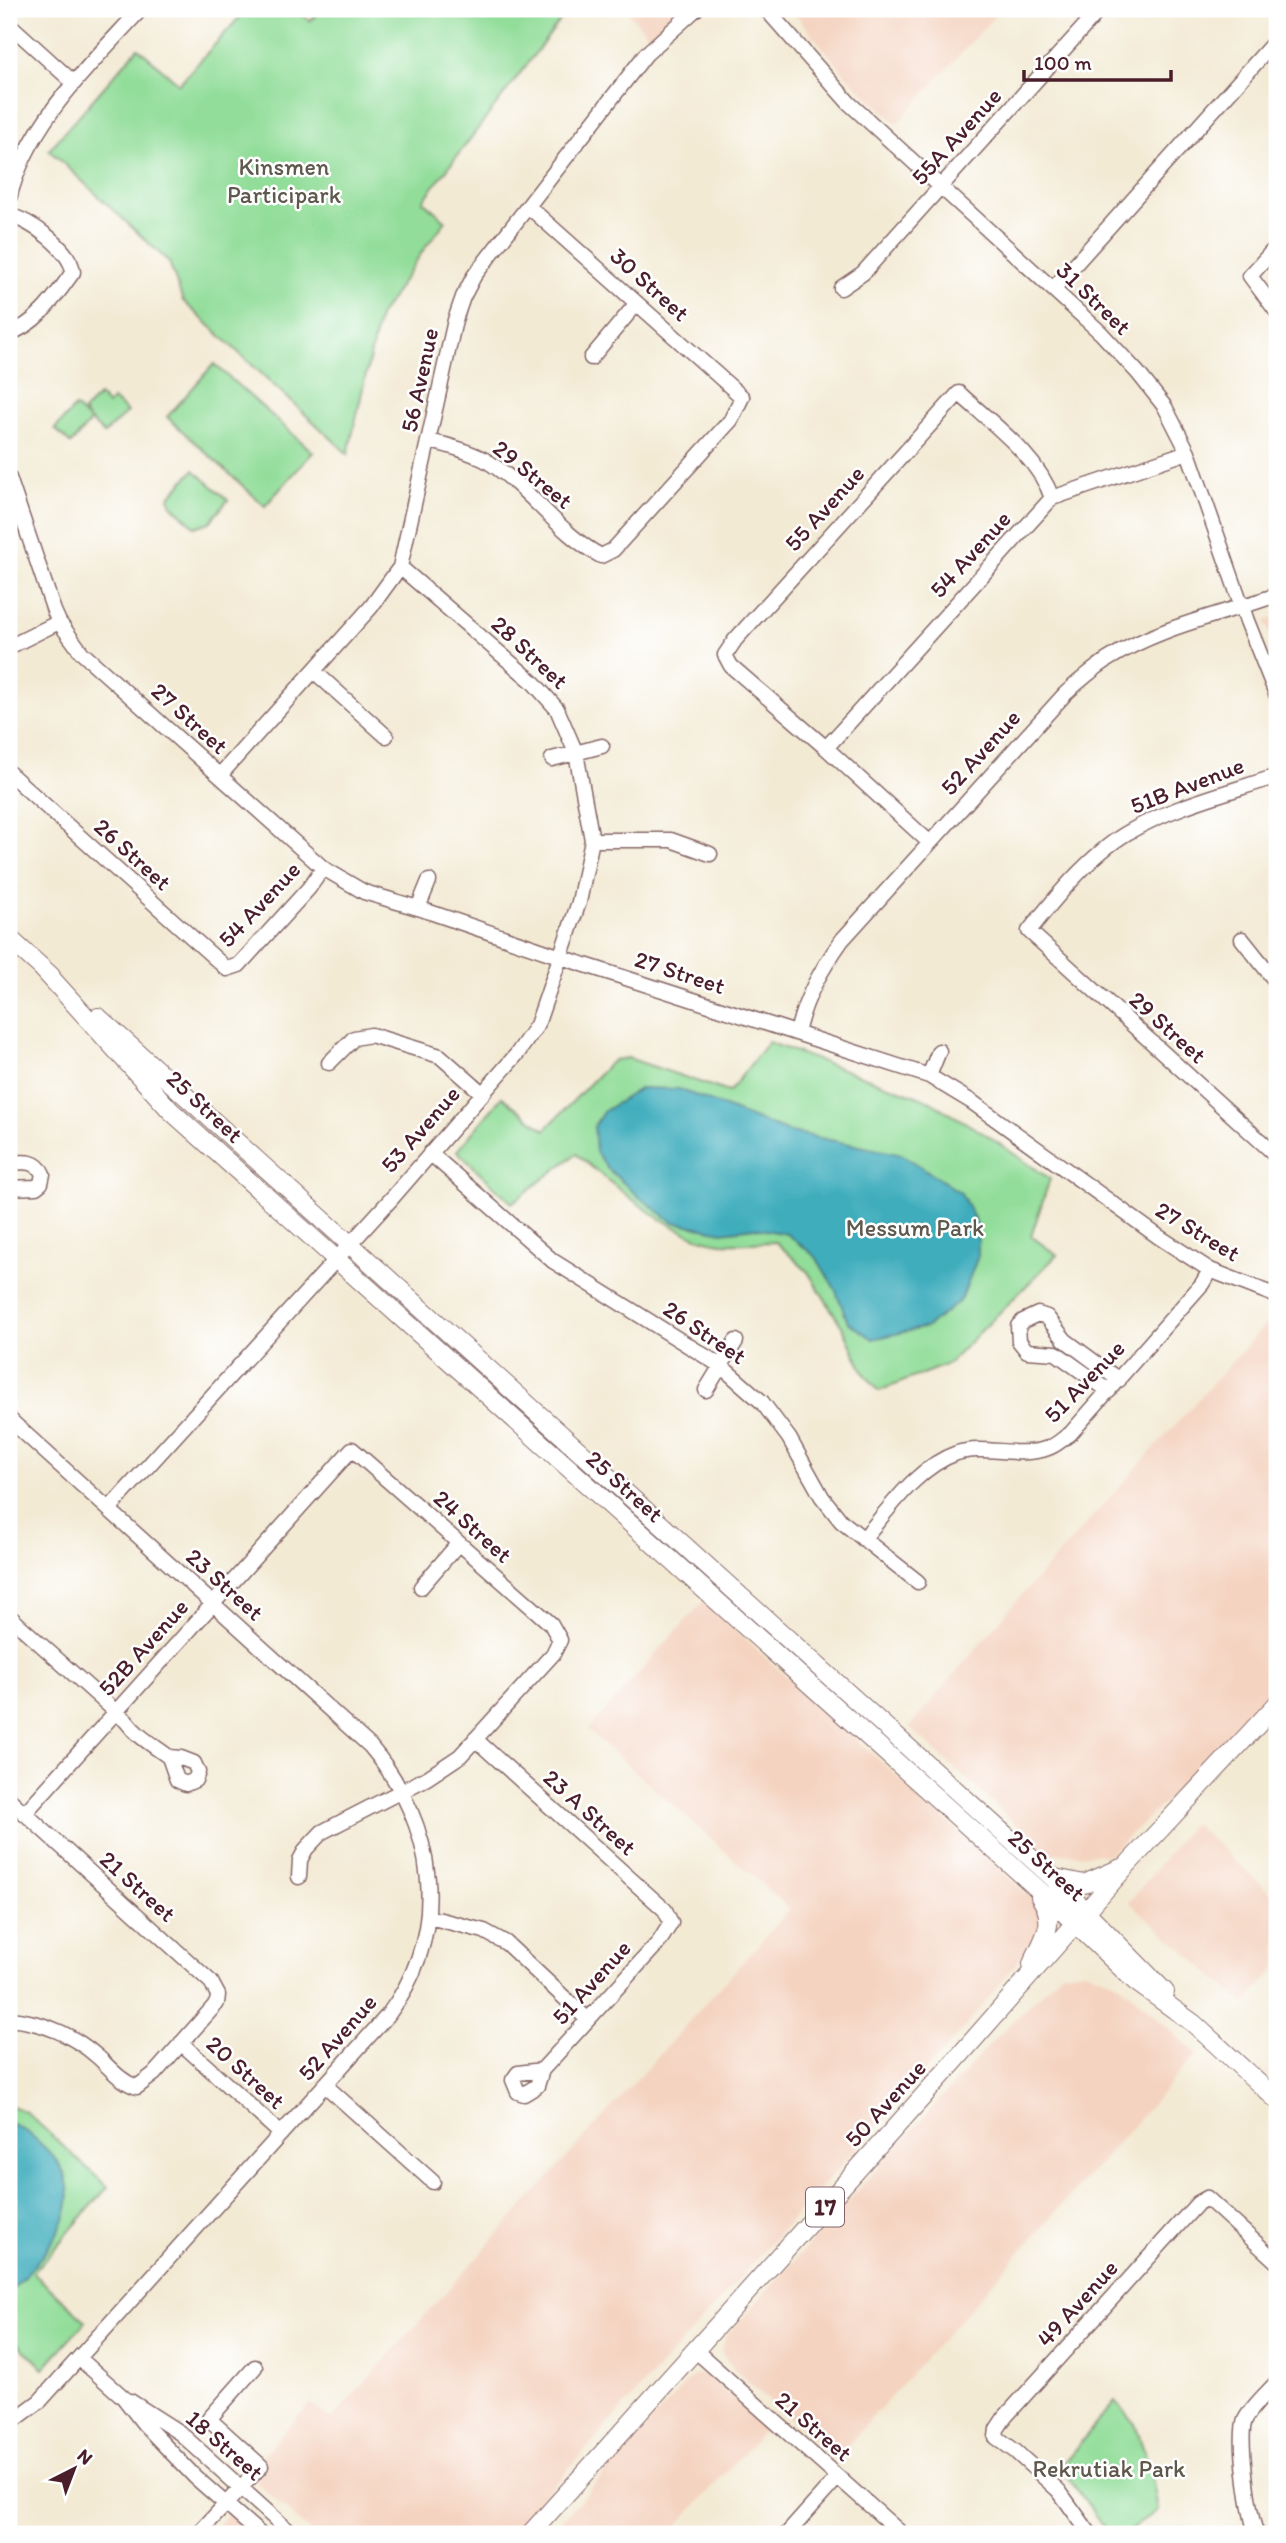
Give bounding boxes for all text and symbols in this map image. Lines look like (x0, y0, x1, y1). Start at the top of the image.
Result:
scale bar (1024, 38, 1170, 82)
text: 100 m (1034, 50, 1092, 75)
street label: 55A Avenue (905, 81, 1007, 191)
park label: Kinsmen Participark (227, 152, 342, 209)
street label: 30 Street (604, 241, 696, 327)
street label: 31 Street (1050, 255, 1138, 341)
street label: 56 Avenue (394, 325, 444, 435)
street label: 29 Street (487, 433, 579, 515)
street label: 55 Avenue (778, 459, 870, 557)
street label: 54 Avenue (923, 504, 1017, 604)
street label: 28 Street (486, 609, 574, 695)
street label: 27 Street (146, 676, 234, 760)
street label: 52 Avenue (934, 703, 1026, 801)
street label: 51B Avenue (1126, 750, 1248, 820)
street label: 26 Street (88, 812, 178, 896)
street label: 54 Avenue (212, 855, 306, 953)
street label: 27 Street (631, 944, 729, 1000)
street label: 29 Street (1123, 985, 1213, 1069)
street label: 25 Street (161, 1063, 249, 1149)
street label: 53 Avenue (374, 1079, 466, 1179)
street label: 27 Street (1151, 1195, 1245, 1267)
park label: Messum Park (846, 1213, 984, 1242)
street label: 26 Street (658, 1294, 752, 1370)
street label: 51 Avenue (1037, 1333, 1131, 1429)
street label: 25 Street (580, 1444, 670, 1528)
street label: 24 Street (428, 1483, 518, 1569)
street label: 23 Street (180, 1542, 270, 1626)
street label: 52B Avenue (92, 1592, 194, 1702)
street label: 23 A Street (537, 1763, 643, 1861)
street label: 25 Street (1002, 1823, 1092, 1907)
street label: 21 Street (94, 1844, 182, 1928)
street label: 51 Avenue (545, 1934, 637, 2030)
street label: 52 Avenue (291, 1988, 383, 2086)
street label: 20 Street (201, 2029, 291, 2115)
street label: 50 Avenue (838, 2053, 932, 2153)
road number: 17 (806, 2188, 844, 2226)
street label: 49 Avenue (1030, 2253, 1124, 2353)
street label: 21 Street (770, 2385, 858, 2467)
street label: 18 Street (180, 2404, 270, 2486)
north arrow (38, 2434, 108, 2504)
text: N (73, 2444, 98, 2470)
park label: Rekrutiak Park (1033, 2454, 1186, 2483)

